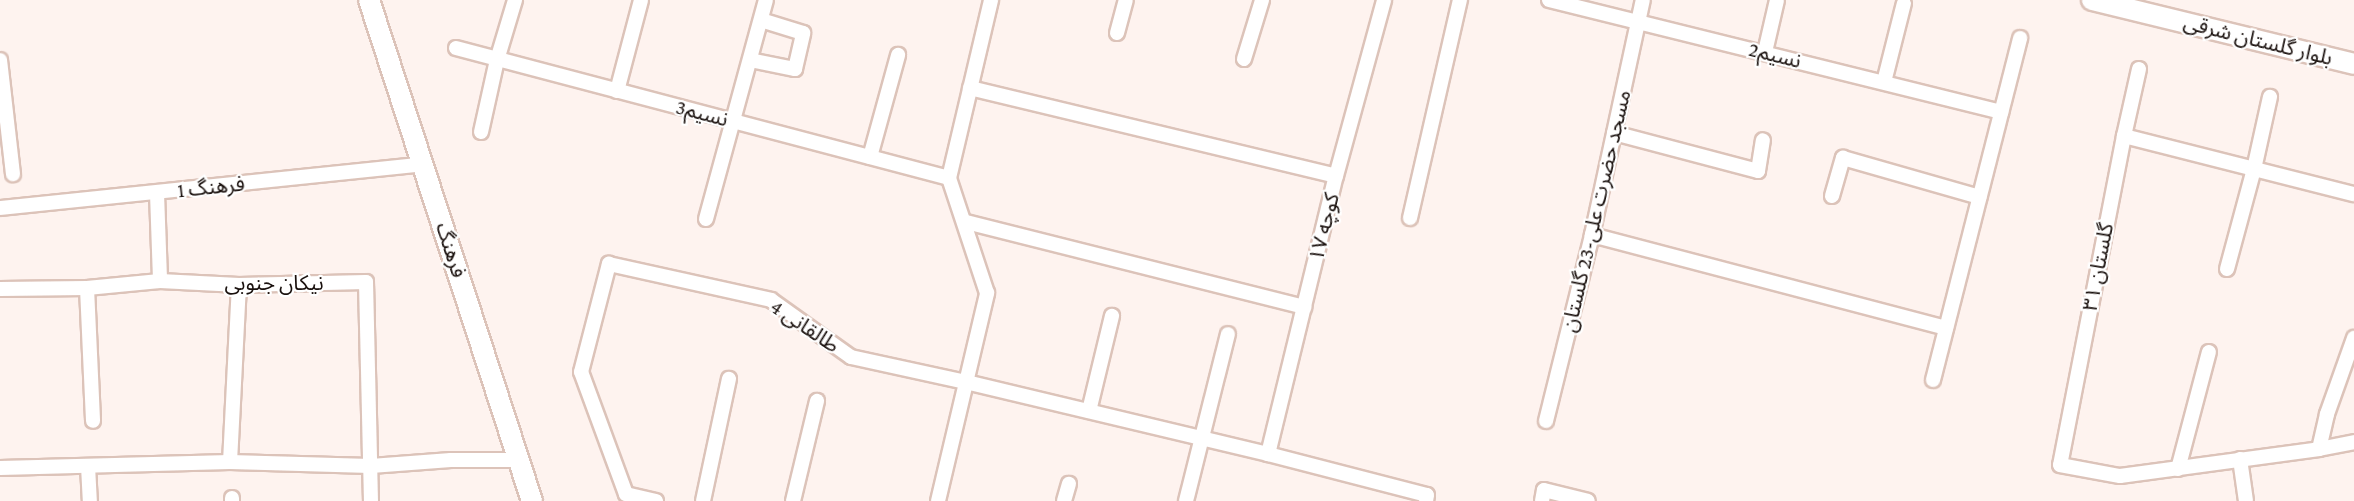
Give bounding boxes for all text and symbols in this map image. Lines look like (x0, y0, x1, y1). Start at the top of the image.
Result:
street label: بلوار گلستان شرقی (2181, 9, 2335, 71)
street label: نسیم2 (1746, 36, 1804, 74)
street label: مسجد حضرت علی-23 گلستان (1556, 87, 1636, 335)
street label: نسیم3 (673, 94, 731, 132)
street label: فرهنگ 1 (176, 171, 246, 203)
street label: کوچه ۱۷ (1303, 190, 1345, 264)
street label: فرهنگ (430, 219, 472, 281)
street label: گلستان ۳۱ (2077, 221, 2119, 313)
street label: نیکان جنوبی (224, 270, 324, 296)
street label: طالقانی 4 (766, 294, 844, 358)

